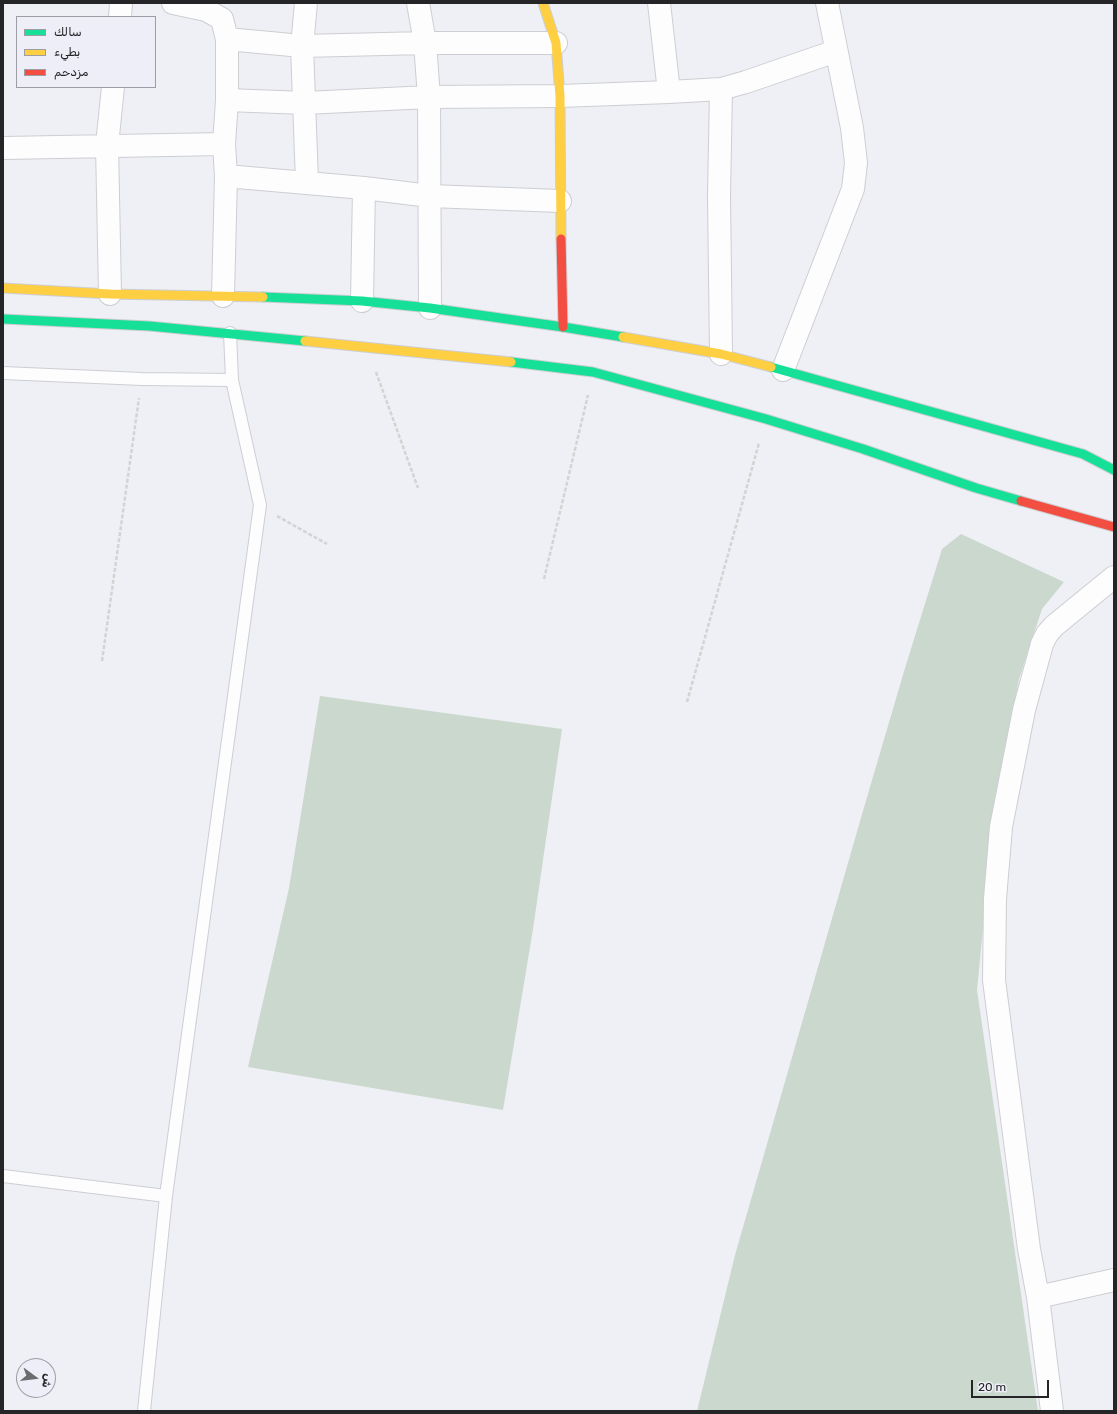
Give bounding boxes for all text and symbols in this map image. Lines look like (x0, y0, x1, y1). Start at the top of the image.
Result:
legend (16, 16, 156, 88)
text: سالك (54, 25, 82, 39)
text: بطيء (54, 45, 80, 59)
text: مزدحم (54, 65, 88, 79)
north arrow (16, 1358, 56, 1398)
scale bar (973, 1372, 1051, 1398)
text: ش (39, 1373, 55, 1389)
text: 20 m (978, 1380, 1006, 1394)

